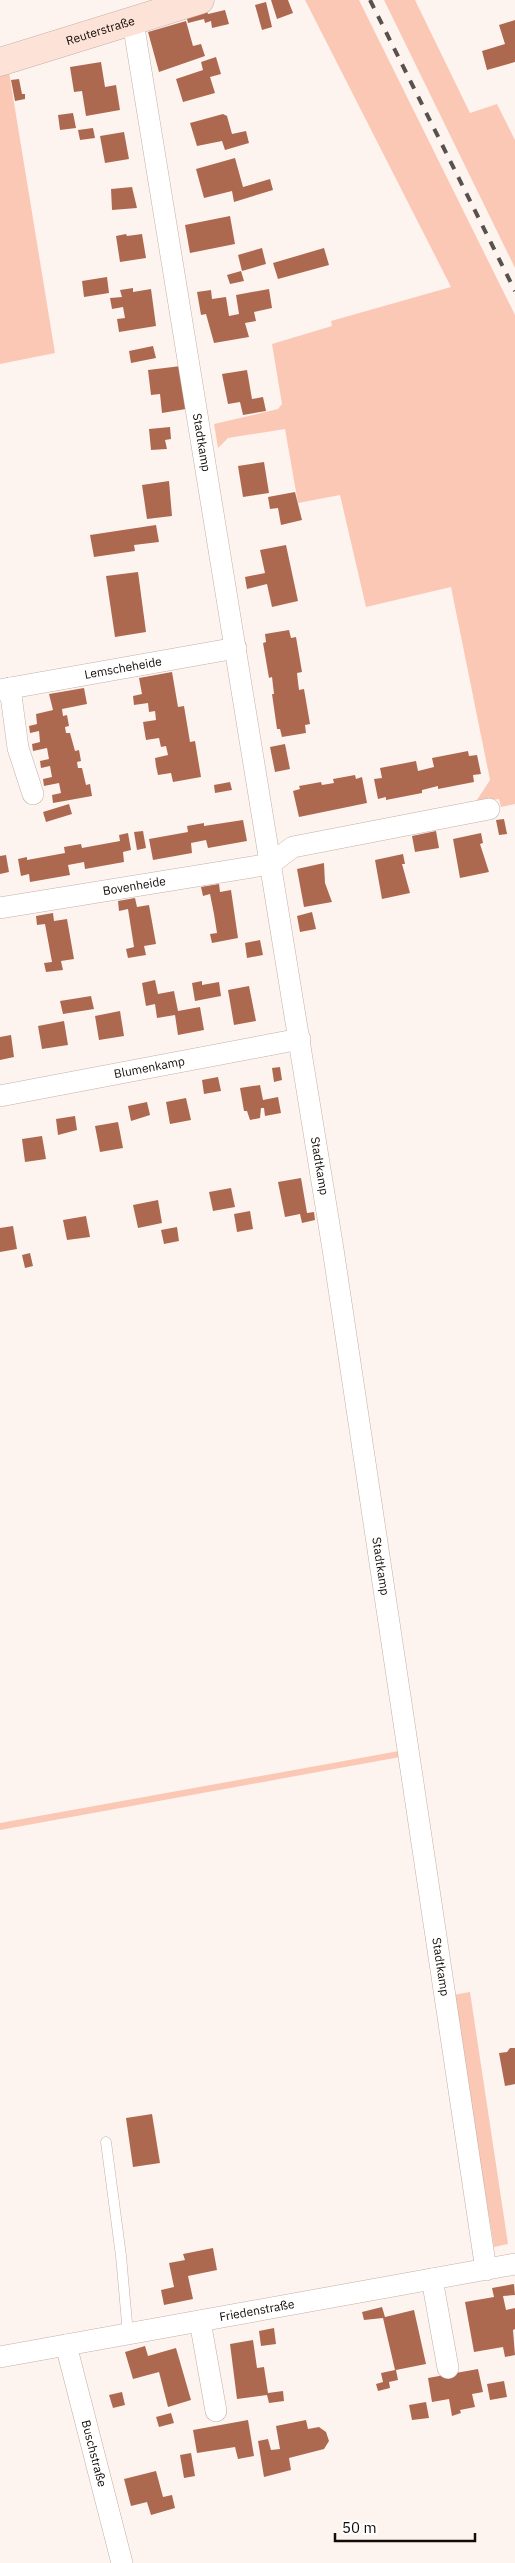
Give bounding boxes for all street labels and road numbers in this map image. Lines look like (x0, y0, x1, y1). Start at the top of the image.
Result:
street label: Reuterstraße (64, 13, 137, 48)
street label: Stadtkamp (190, 412, 214, 473)
street label: Lemscheheide (83, 653, 163, 682)
street label: Bovenheide (102, 873, 167, 898)
street label: Blumenkamp (112, 1053, 186, 1081)
street label: Stadtkamp (308, 1136, 332, 1196)
street label: Stadtkamp (369, 1536, 393, 1596)
street label: Stadtkamp (429, 1936, 453, 1997)
street label: Friedenstraße (218, 2296, 296, 2324)
street label: Buschstraße (79, 2418, 110, 2489)

